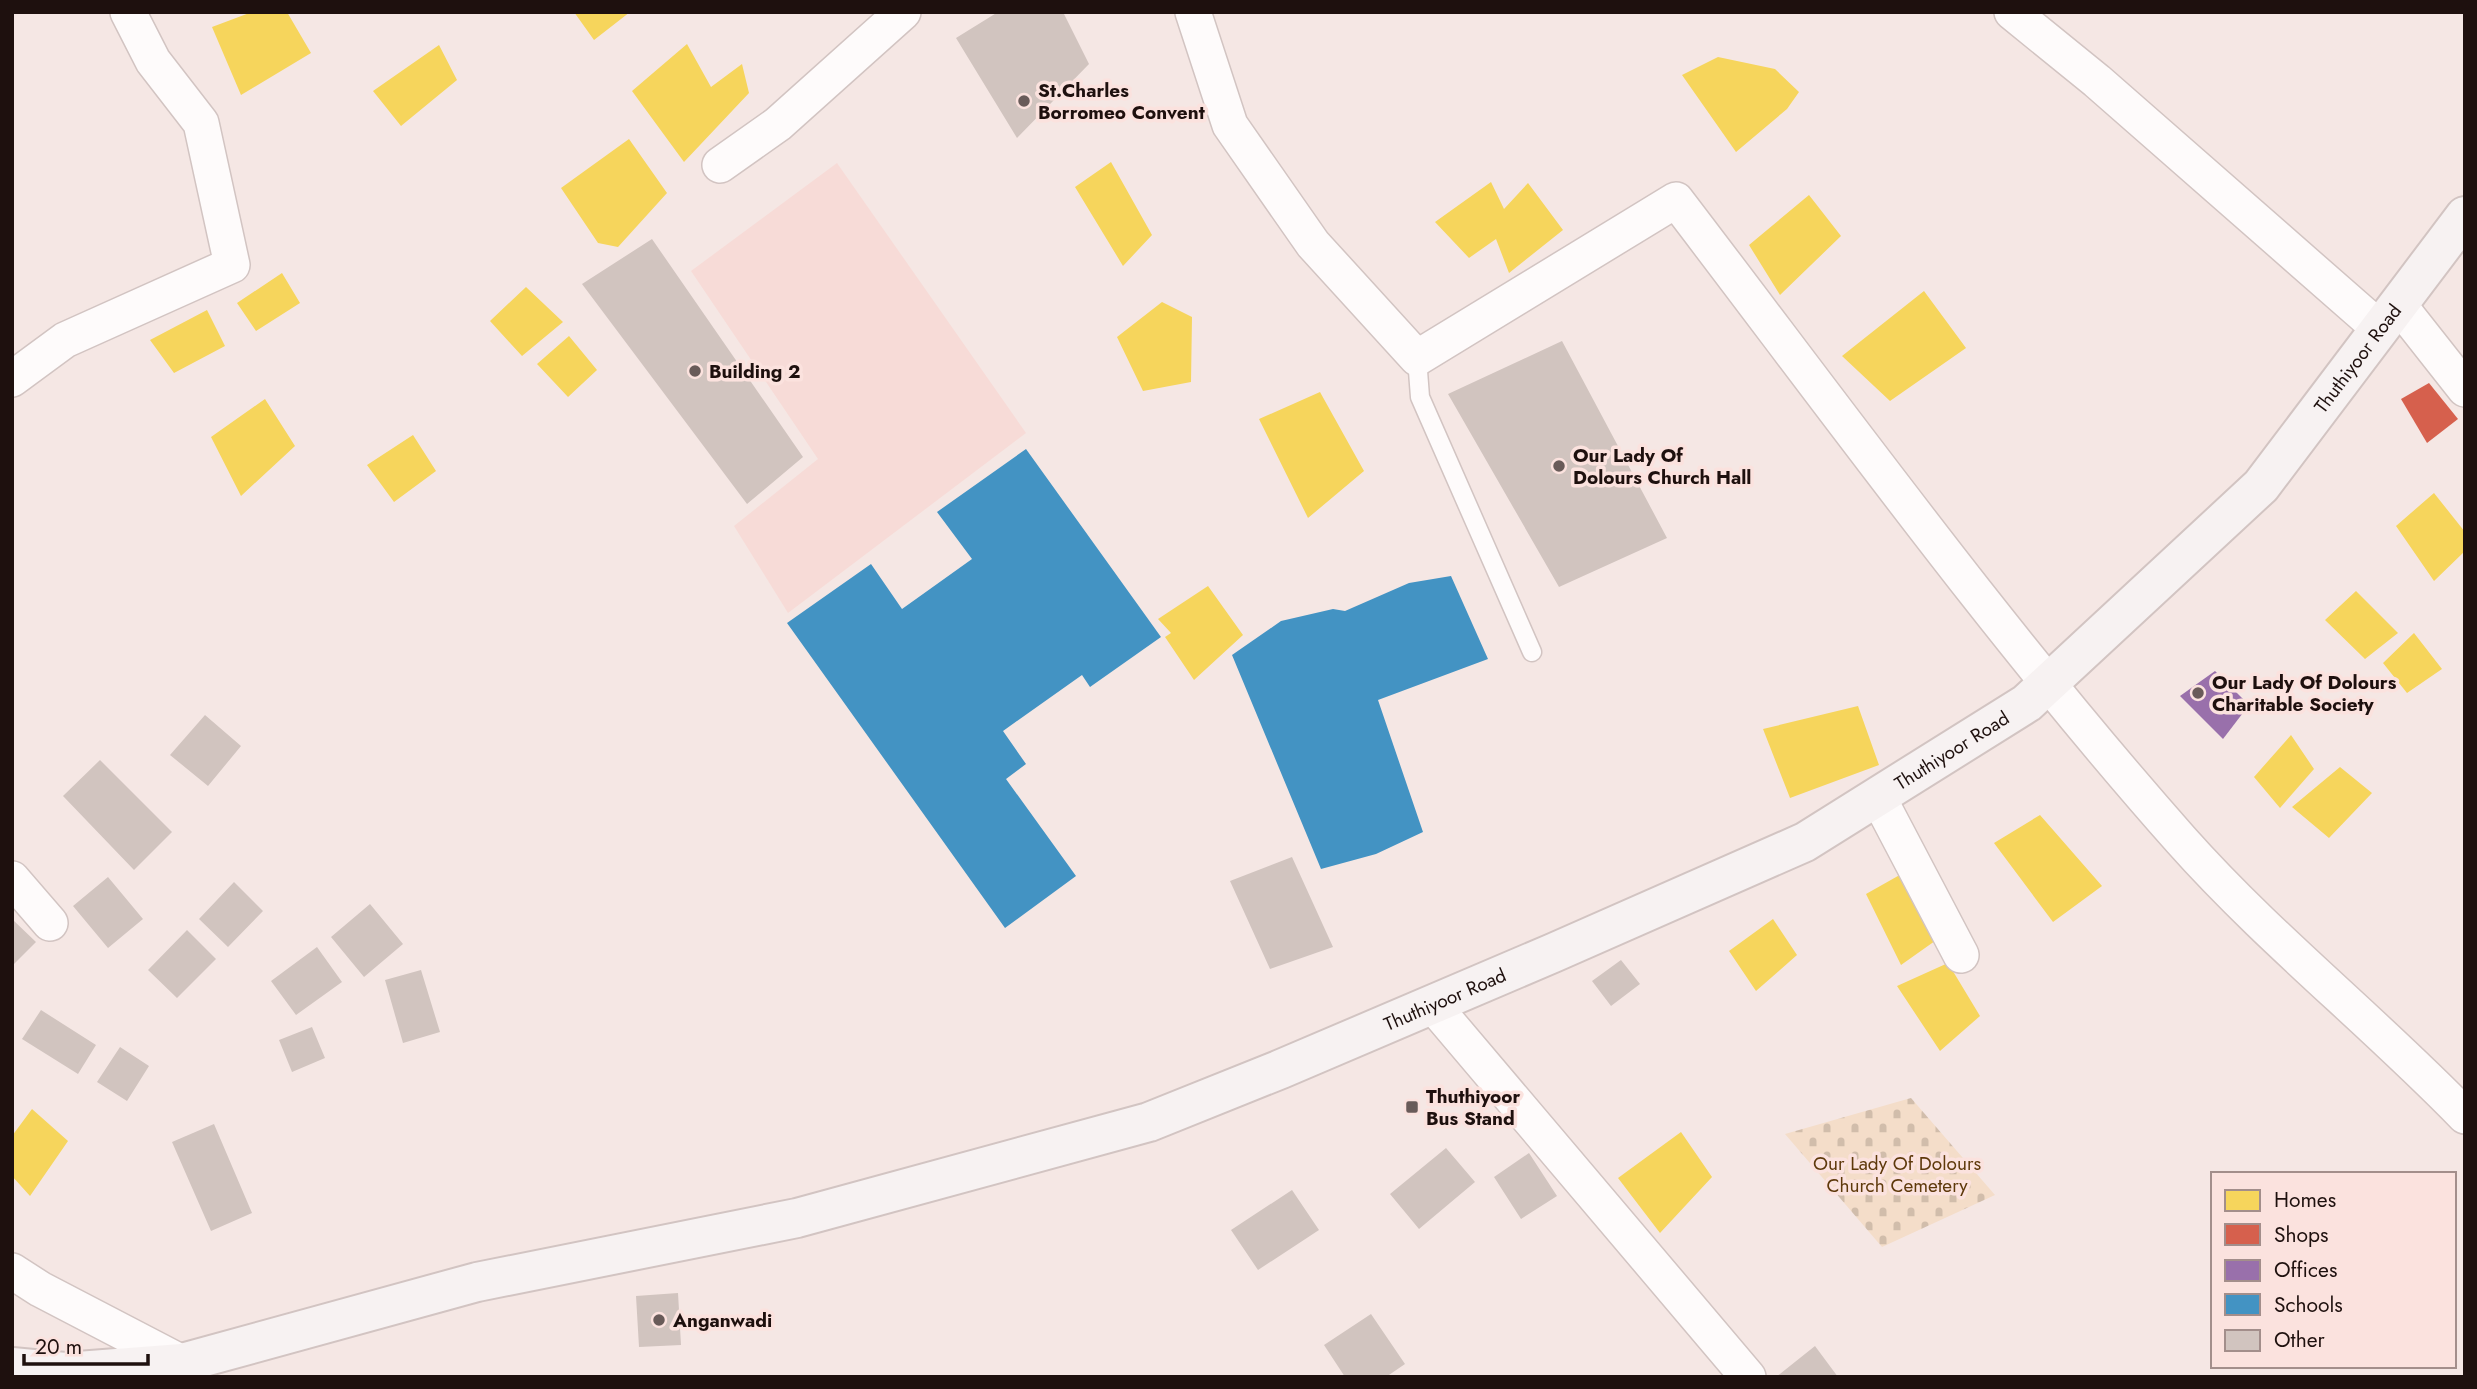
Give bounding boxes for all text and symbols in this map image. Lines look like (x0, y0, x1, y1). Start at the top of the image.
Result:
place label: St.Charles Borromeo Convent (1038, 77, 1205, 126)
marker: St.Charles Borromeo Convent (1016, 93, 1032, 109)
street label: Thuthiyoor Road (2307, 298, 2407, 419)
place label: Building 2 (709, 358, 801, 385)
marker: Building 2 (687, 363, 703, 379)
place label: Our Lady Of Dolours Church Hall (1573, 442, 1752, 491)
marker: Our Lady Of Dolours Church Hall (1551, 458, 1567, 474)
place label: Our Lady Of Dolours Charitable Society (2212, 669, 2397, 718)
marker: Our Lady Of Dolours Charitable Society (2190, 685, 2206, 701)
street label: Thuthiyoor Road (1889, 704, 2014, 796)
street label: Thuthiyoor Road (1380, 961, 1510, 1037)
place label: Thuthiyoor Bus Stand (1426, 1083, 1521, 1132)
marker: Thuthiyoor Bus Stand (1404, 1099, 1420, 1115)
park label: Our Lady Of Dolours Church Cemetery (1813, 1150, 1981, 1199)
legend (2211, 1172, 2456, 1368)
text: Homes (2274, 1185, 2336, 1215)
text: Shops (2274, 1220, 2328, 1250)
text: Offices (2274, 1255, 2337, 1285)
text: Schools (2274, 1290, 2343, 1320)
place label: Anganwadi (672, 1307, 772, 1334)
marker: Anganwadi (651, 1312, 667, 1328)
scale bar (24, 1322, 149, 1366)
text: Other (2274, 1325, 2325, 1355)
text: 20 m (35, 1332, 82, 1362)

